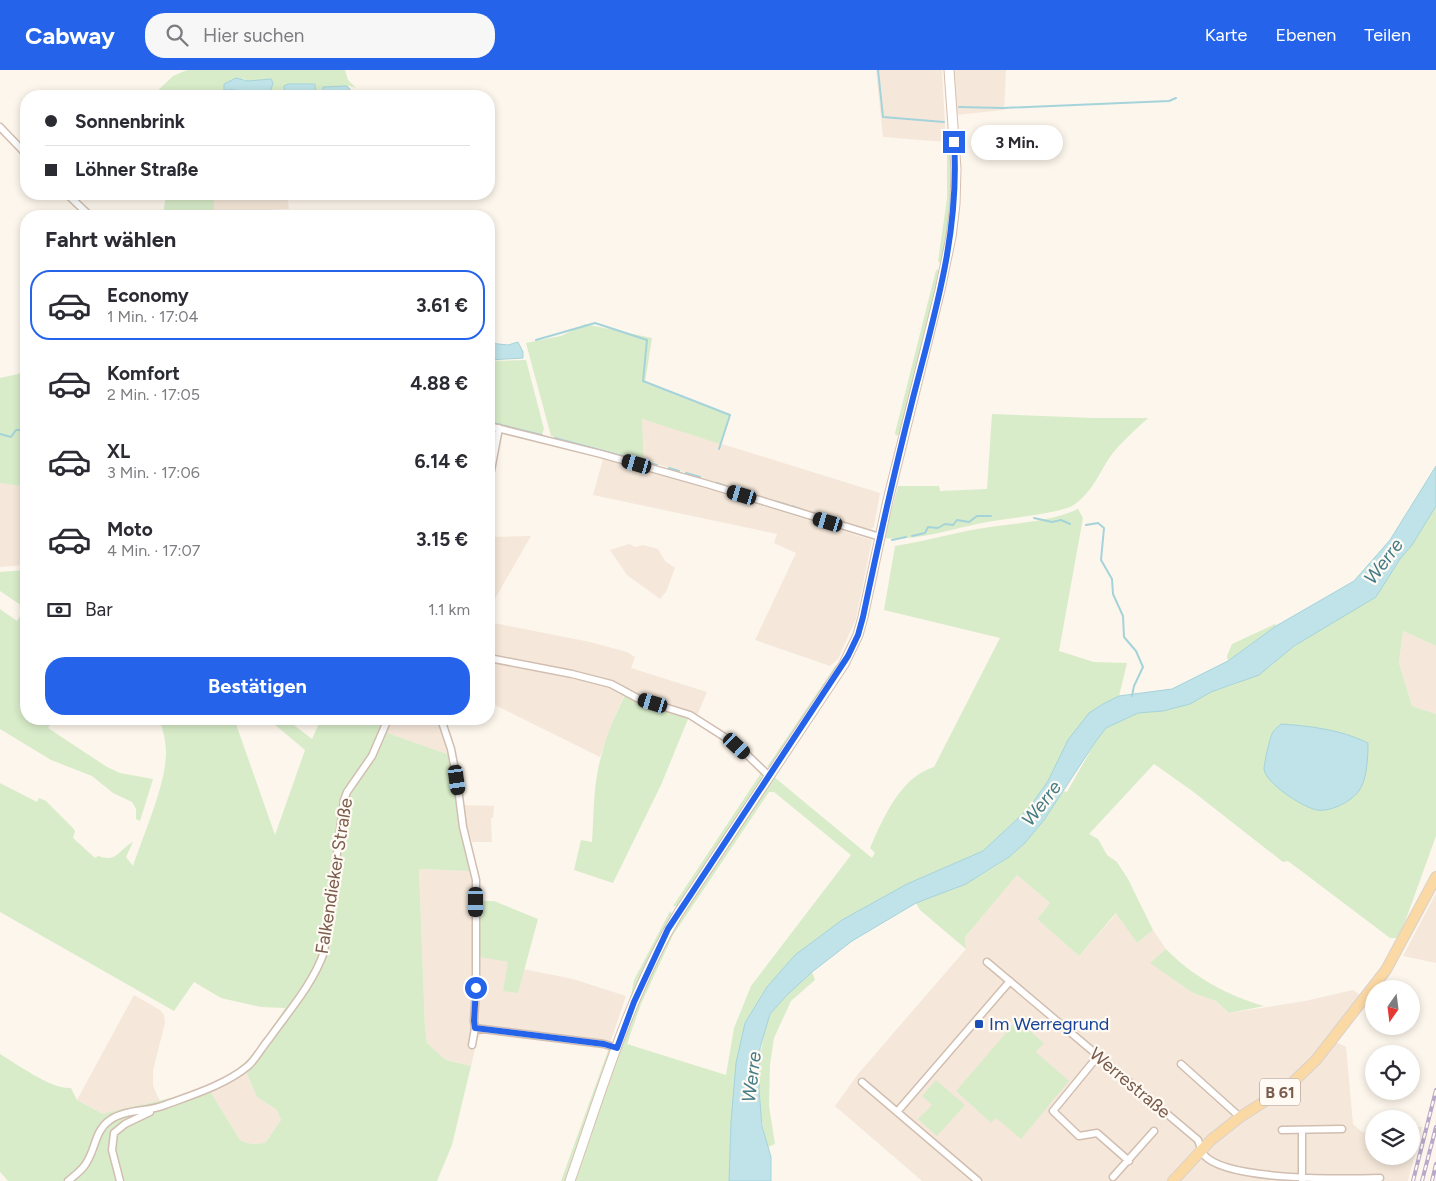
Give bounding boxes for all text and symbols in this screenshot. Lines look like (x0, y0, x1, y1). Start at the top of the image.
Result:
search box (145, 13, 495, 58)
text: Cabway (25, 21, 115, 50)
icon: search (163, 21, 191, 49)
text: Hier suchen (203, 24, 304, 47)
text: Karte (1205, 24, 1247, 46)
text: Ebenen (1275, 24, 1336, 46)
text: Teilen (1364, 24, 1411, 46)
text: Sonnenbrink (75, 110, 185, 133)
callout: 3 Min. (972, 124, 1064, 160)
route end (943, 131, 965, 153)
text: 3 Min. (995, 133, 1039, 152)
text: Löhner Straße (75, 158, 198, 181)
text: Fahrt wählen (45, 226, 176, 253)
icon: car (47, 283, 92, 328)
text: Economy (107, 284, 189, 307)
text: 3.61 € (416, 294, 468, 317)
text: 1 Min. · 17:04 (107, 307, 198, 326)
icon: car (47, 361, 92, 406)
text: Komfort (107, 362, 180, 385)
text: 4.88 € (410, 372, 468, 395)
text: 2 Min. · 17:05 (107, 385, 200, 404)
icon: car (47, 439, 92, 484)
text: XL (107, 440, 130, 463)
text: 6.14 € (414, 450, 468, 473)
car (620, 453, 653, 475)
text: 3 Min. · 17:06 (107, 463, 200, 482)
car (725, 483, 758, 507)
car (811, 510, 844, 534)
icon: car (47, 517, 92, 562)
text: Moto (107, 518, 153, 541)
text: 3.15 € (416, 528, 468, 551)
water label: Werre (1359, 533, 1408, 589)
text: 4 Min. · 17:07 (107, 541, 200, 560)
icon: cash (45, 596, 73, 624)
text: Bar (85, 598, 113, 621)
text: 1.1 km (428, 600, 470, 619)
button: Bestätigen (45, 657, 470, 715)
car (636, 691, 669, 715)
car (720, 730, 753, 762)
car (447, 764, 466, 796)
water label: Werre (1017, 776, 1067, 831)
street label: Falkendieker Straße (311, 796, 357, 956)
car (468, 887, 483, 917)
route start (465, 977, 487, 999)
north arrow (1365, 980, 1420, 1035)
map controls (1365, 980, 1420, 1165)
place label: Im Werregrund (989, 1013, 1109, 1035)
marker: Im Werregrund (973, 1018, 985, 1030)
street label: Werrestraße (1085, 1043, 1175, 1123)
button: locate (1365, 1045, 1420, 1100)
water label: Werre (737, 1050, 766, 1104)
road number: B 61 (1260, 1079, 1300, 1106)
button: layers (1365, 1110, 1420, 1165)

